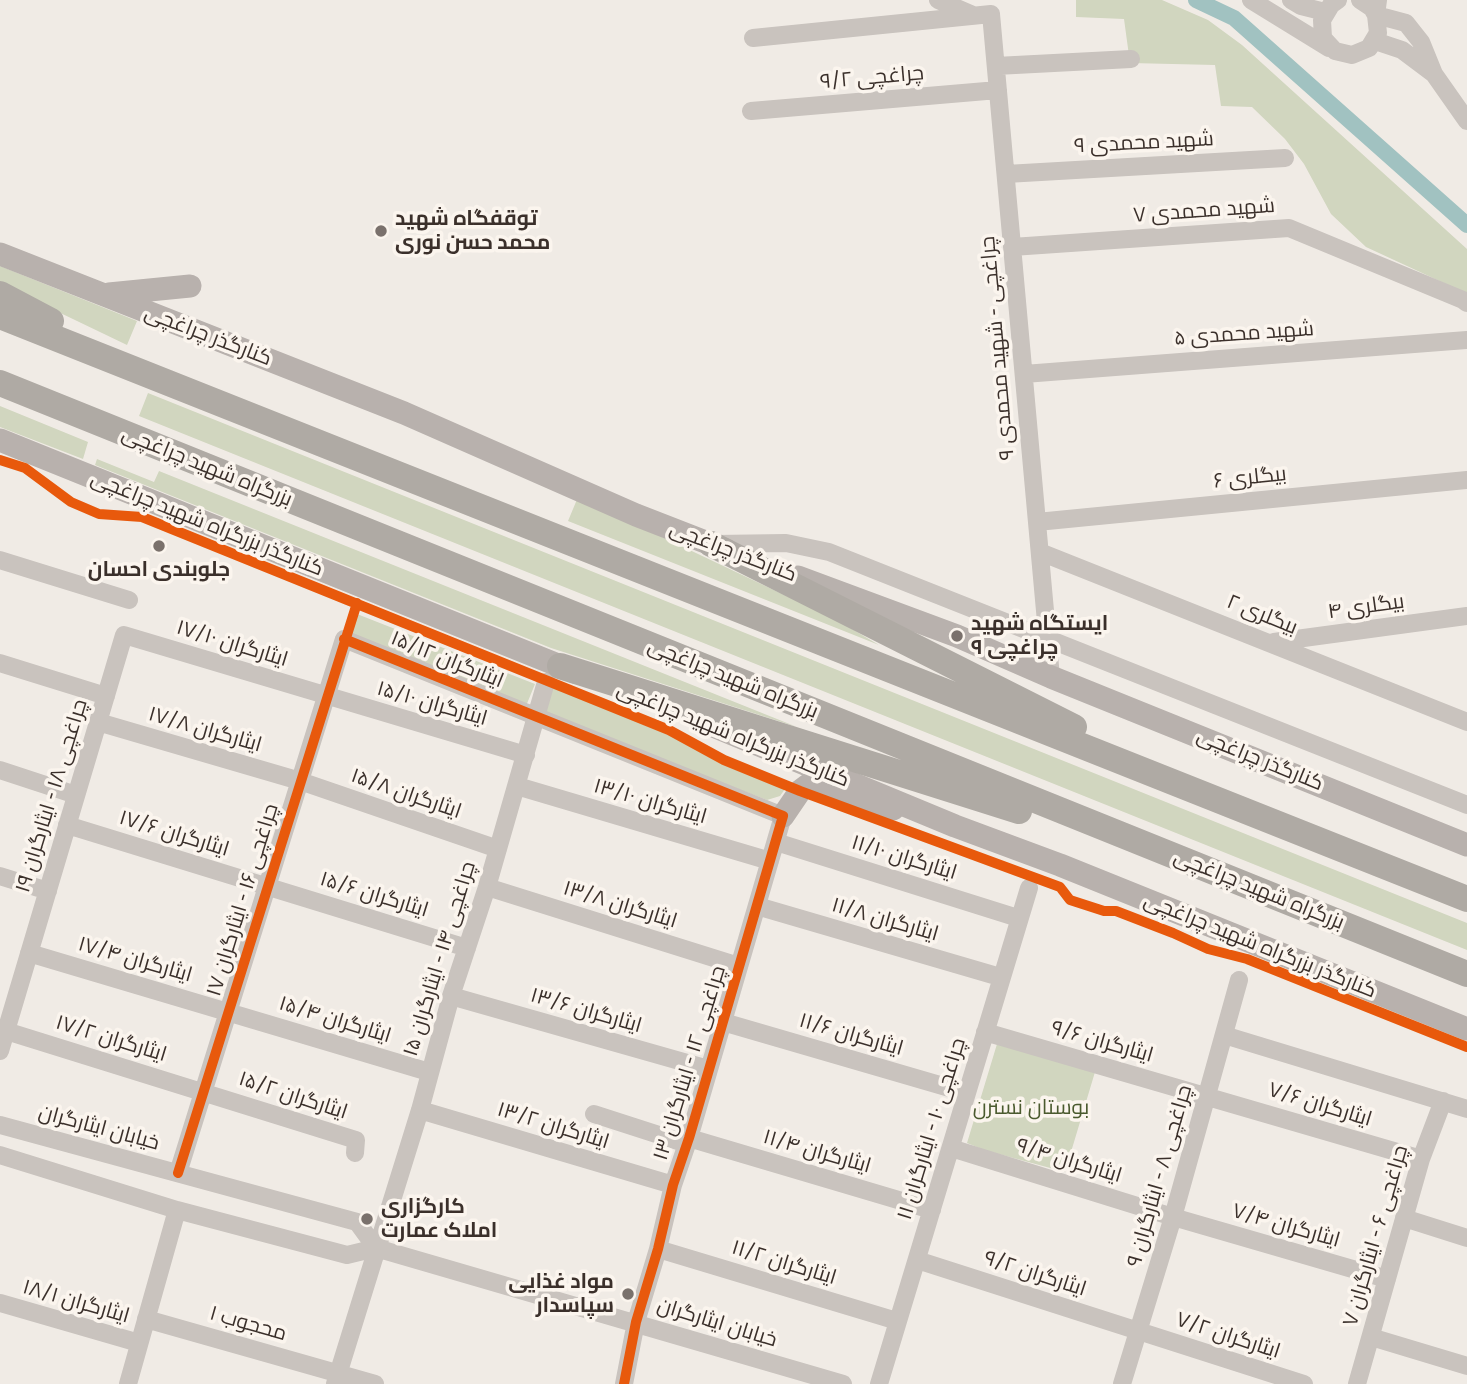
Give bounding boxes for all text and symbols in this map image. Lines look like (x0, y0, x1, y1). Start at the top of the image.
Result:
street label: ۹/۲ چراغچی (819, 61, 925, 95)
street label: شهید محمدی ۹ (1074, 127, 1214, 159)
street label: شهید محمدی ۷ (1132, 193, 1276, 229)
place label: توقفگاه شهید محمد حسن نوری (395, 206, 550, 256)
marker: توقفگاه شهید محمد حسن نوری (373, 223, 389, 239)
street label: ۹ چراغچی - شهید محمدی (976, 235, 1020, 461)
street label: کنارگذر چراغچی (141, 300, 275, 372)
street label: شهید محمدی ۵ (1173, 317, 1315, 351)
street label: بزرگراه شهید چراغچی (118, 421, 296, 513)
street label: بیگلری ۶ (1212, 462, 1288, 494)
street label: کنارگذر بزرگراه شهید چراغچی (87, 466, 327, 582)
street label: کنارگذر چراغچی (666, 516, 800, 588)
marker: جلوبندی احسان (151, 538, 167, 554)
place label: جلوبندی احسان (88, 557, 230, 583)
street label: بیگلری ۲ (1223, 589, 1301, 641)
street label: بیگلری ۴ (1326, 589, 1406, 625)
place label: ایستگاه شهید چراغچی ۹ (971, 611, 1108, 661)
street label: ایثارگران ۱۷/۱۰ (173, 615, 291, 673)
street label: ایثارگران ۱۵/۱۲ (387, 626, 507, 694)
marker: ایستگاه شهید چراغچی ۹ (949, 628, 965, 644)
street label: بزرگراه شهید چراغچی (644, 633, 822, 725)
street label: ایثارگران ۱۵/۱۰ (374, 676, 490, 732)
street label: کنارگذر بزرگراه شهید چراغچی (613, 677, 853, 793)
street label: چراغچی ۱۸ - ایثارگران ۱۹ (11, 696, 93, 896)
street label: ایثارگران ۱۷/۸ (145, 702, 265, 758)
street label: کنارگذر چراغچی (1193, 723, 1327, 797)
street label: ایثارگران ۱۵/۸ (347, 763, 465, 825)
street label: ایثارگران ۱۳/۱۰ (591, 774, 709, 830)
street label: چراغچی ۱۶ - ایثارگران ۱۷ (202, 801, 284, 999)
street label: ایثارگران ۱۷/۶ (116, 805, 232, 863)
street label: ایثارگران ۱۱/۱۰ (848, 830, 960, 886)
street label: بزرگراه شهید چراغچی (1170, 844, 1348, 936)
street label: چراغچی ۱۴ - ایثارگران ۱۵ (398, 859, 482, 1059)
street label: ایثارگران ۱۵/۶ (317, 867, 431, 923)
street label: ایثارگران ۱۳/۸ (560, 876, 680, 934)
street label: کنارگذر بزرگراه شهید چراغچی (1140, 888, 1380, 1004)
street label: ایثارگران ۱۱/۸ (829, 893, 941, 947)
street label: ایثارگران ۱۷/۴ (75, 932, 195, 988)
street label: چراغچی ۱۲ - ایثارگران ۱۳ (648, 963, 732, 1163)
street label: ایثارگران ۱۳/۶ (527, 983, 645, 1039)
street label: ایثارگران ۱۵/۴ (276, 991, 394, 1049)
street label: ایثارگران ۱۱/۶ (796, 1008, 906, 1062)
street label: ایثارگران ۱۷/۲ (52, 1010, 170, 1068)
street label: ایثارگران ۹/۶ (1048, 1015, 1156, 1069)
street label: چراغچی ۱۰ - ایثارگران ۱۱ (892, 1035, 972, 1223)
street label: ایثارگران ۱۵/۲ (235, 1067, 351, 1125)
street label: ایثارگران ۷/۶ (1265, 1077, 1375, 1133)
street label: چراغچی ۸ - ایثارگران ۹ (1122, 1082, 1198, 1270)
park label: بوستان نسترن (973, 1095, 1089, 1121)
street label: ایثارگران ۱۳/۲ (494, 1097, 612, 1155)
street label: خیابان ایثارگران (36, 1100, 162, 1156)
street label: ایثارگران ۱۱/۴ (760, 1125, 874, 1179)
street label: ایثارگران ۹/۴ (1013, 1133, 1125, 1189)
street label: چراغچی ۶ - ایثارگران ۷ (1338, 1143, 1414, 1329)
place label: کارگزاری املاک عمارت (381, 1194, 497, 1244)
street label: ایثارگران ۷/۴ (1229, 1199, 1343, 1253)
marker: کارگزاری املاک عمارت (359, 1211, 375, 1227)
street label: ایثارگران ۱۱/۲ (729, 1235, 839, 1291)
street label: ایثارگران ۹/۲ (981, 1246, 1089, 1302)
place label: مواد غذایی سپاسدار (508, 1269, 614, 1319)
street label: ایثارگران ۱۸/۱ (20, 1275, 132, 1329)
marker: مواد غذایی سپاسدار (620, 1286, 636, 1302)
street label: خیابان ایثارگران (654, 1293, 780, 1353)
street label: محجوب ۱ (207, 1301, 289, 1347)
street label: ایثارگران ۷/۲ (1173, 1307, 1283, 1365)

